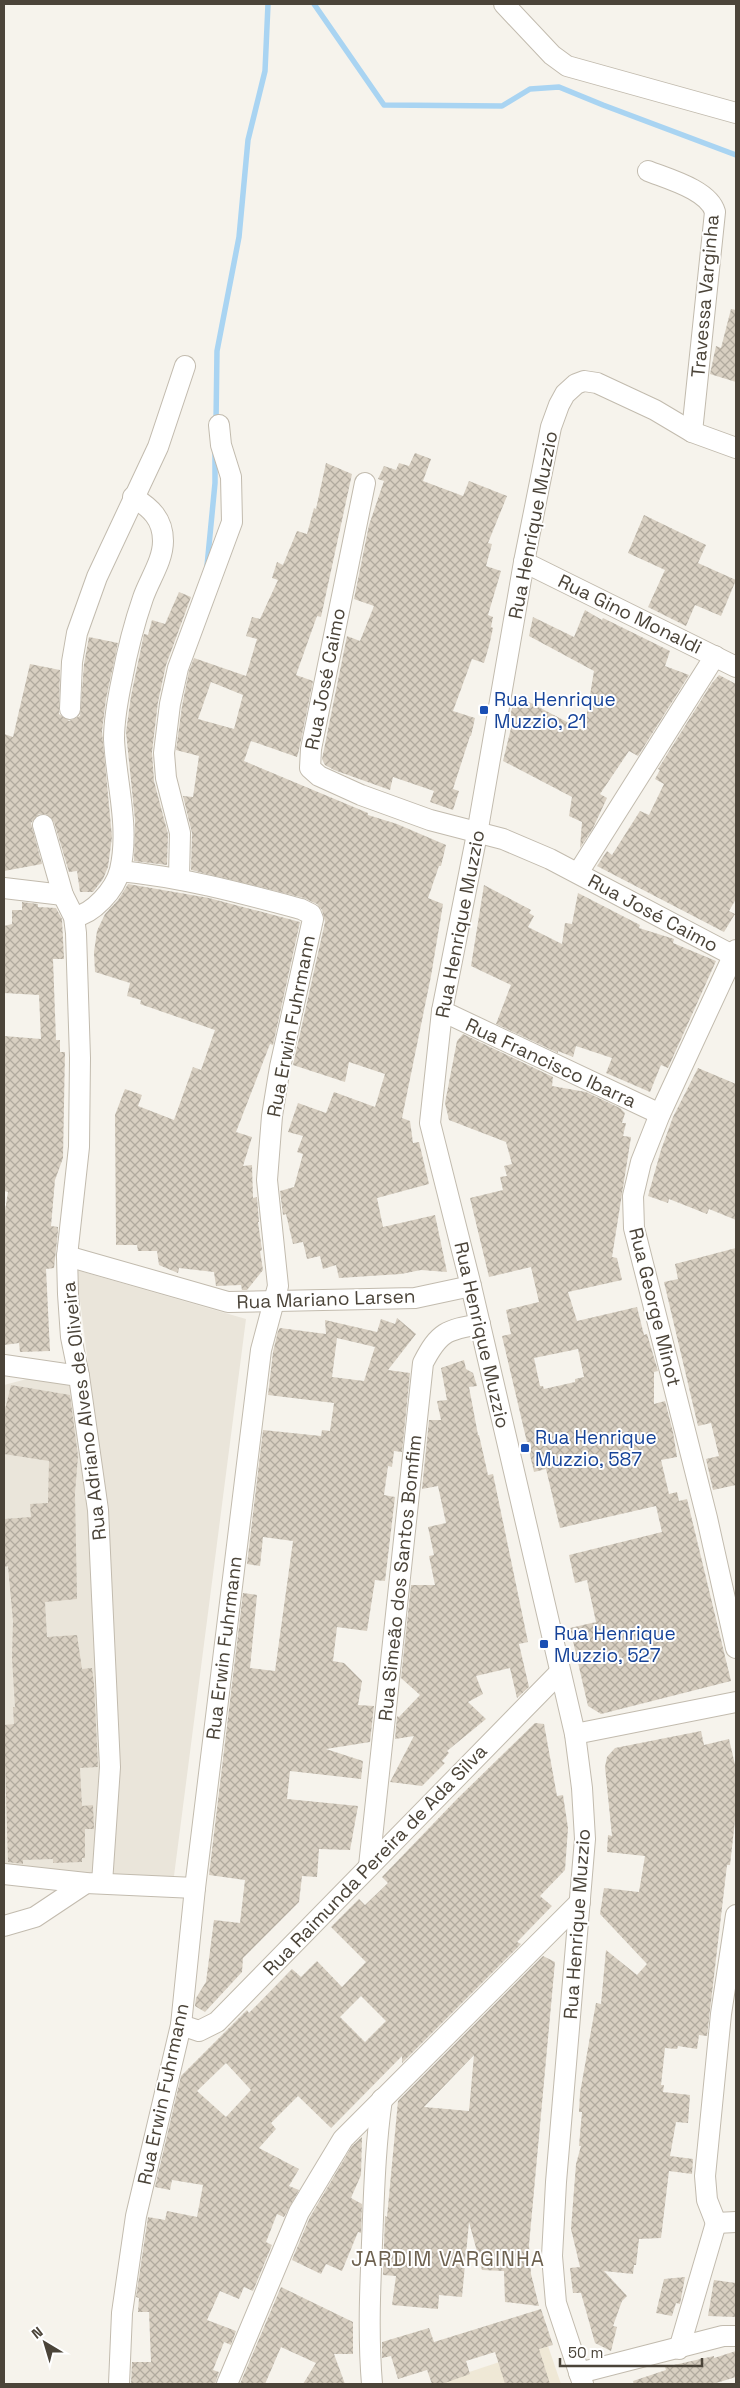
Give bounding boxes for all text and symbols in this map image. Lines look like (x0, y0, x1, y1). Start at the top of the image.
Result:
street label: Travessa Varginha (685, 213, 725, 379)
street label: Rua Henrique Muzzio (503, 429, 563, 621)
street label: Rua Gino Monaldi (554, 568, 706, 660)
street label: Rua José Caimo (299, 606, 351, 752)
place label: Rua Henrique Muzzio, 21 (494, 687, 616, 734)
marker: Rua Henrique Muzzio, 21 (478, 704, 490, 716)
street label: Rua Henrique Muzzio (430, 828, 490, 1020)
street label: Rua José Caimo (584, 868, 722, 958)
street label: Rua Erwin Fuhrmann (261, 933, 321, 1119)
street label: Rua Francisco Ibarra (462, 1012, 641, 1114)
street label: Rua George Minot (623, 1225, 687, 1389)
street label: Rua Henrique Muzzio (448, 1239, 516, 1431)
street label: Rua Adriano Alves de Oliveira (56, 1280, 112, 1542)
street label: Rua Mariano Larsen (236, 1283, 416, 1315)
place label: Rua Henrique Muzzio, 587 (535, 1425, 657, 1472)
street label: Rua Simeão dos Santos Bomfim (373, 1434, 427, 1722)
marker: Rua Henrique Muzzio, 587 (519, 1442, 531, 1454)
street label: Rua Erwin Fuhrmann (200, 1555, 248, 1741)
place label: Rua Henrique Muzzio, 527 (554, 1621, 676, 1668)
marker: Rua Henrique Muzzio, 527 (538, 1638, 550, 1650)
street label: Rua Raimunda Pereira de Ada Silva (258, 1739, 492, 1981)
street label: Rua Henrique Muzzio (558, 1828, 596, 2020)
street label: Rua Erwin Fuhrmann (132, 2001, 194, 2187)
district label: JARDIM VARGINHA (351, 2245, 545, 2272)
north arrow (20, 2318, 70, 2368)
text: N (28, 2323, 46, 2343)
scale bar (560, 2336, 702, 2368)
text: 50 m (568, 2343, 603, 2362)

